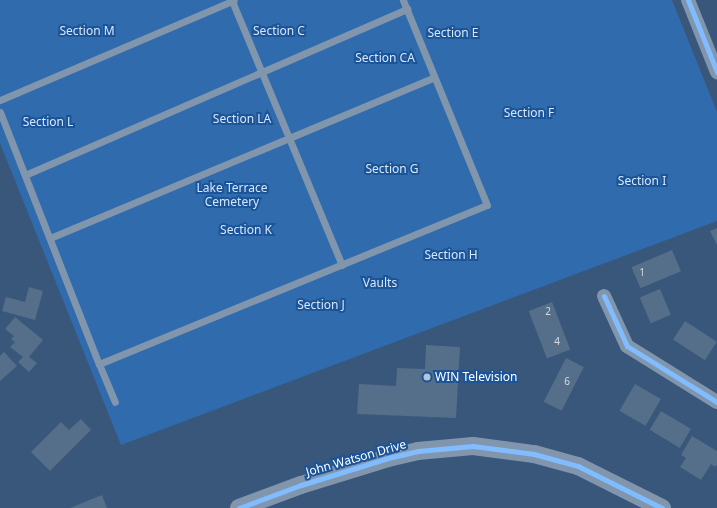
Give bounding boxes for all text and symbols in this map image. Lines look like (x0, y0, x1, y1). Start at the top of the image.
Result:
park label: Section M (59, 24, 115, 38)
park label: Section C (253, 24, 305, 38)
park label: Section E (427, 26, 479, 40)
park label: Section CA (355, 51, 415, 65)
park label: Section F (504, 106, 554, 120)
park label: Section LA (213, 112, 271, 126)
park label: Section L (23, 115, 73, 129)
park label: Section G (365, 162, 419, 176)
park label: Section I (618, 174, 666, 188)
park label: Lake Terrace Cemetery (197, 181, 267, 209)
park label: Section K (220, 223, 272, 237)
park label: Section H (424, 248, 478, 262)
house number: 1 (639, 267, 645, 279)
park label: Vaults (363, 276, 397, 290)
park label: Section J (297, 298, 345, 312)
house number: 2 (545, 306, 551, 318)
house number: 4 (554, 336, 560, 348)
place label: WIN Television (435, 370, 517, 384)
marker: WIN Television (422, 372, 432, 382)
house number: 6 (564, 376, 570, 388)
street label: John Watson Drive (304, 437, 408, 479)

